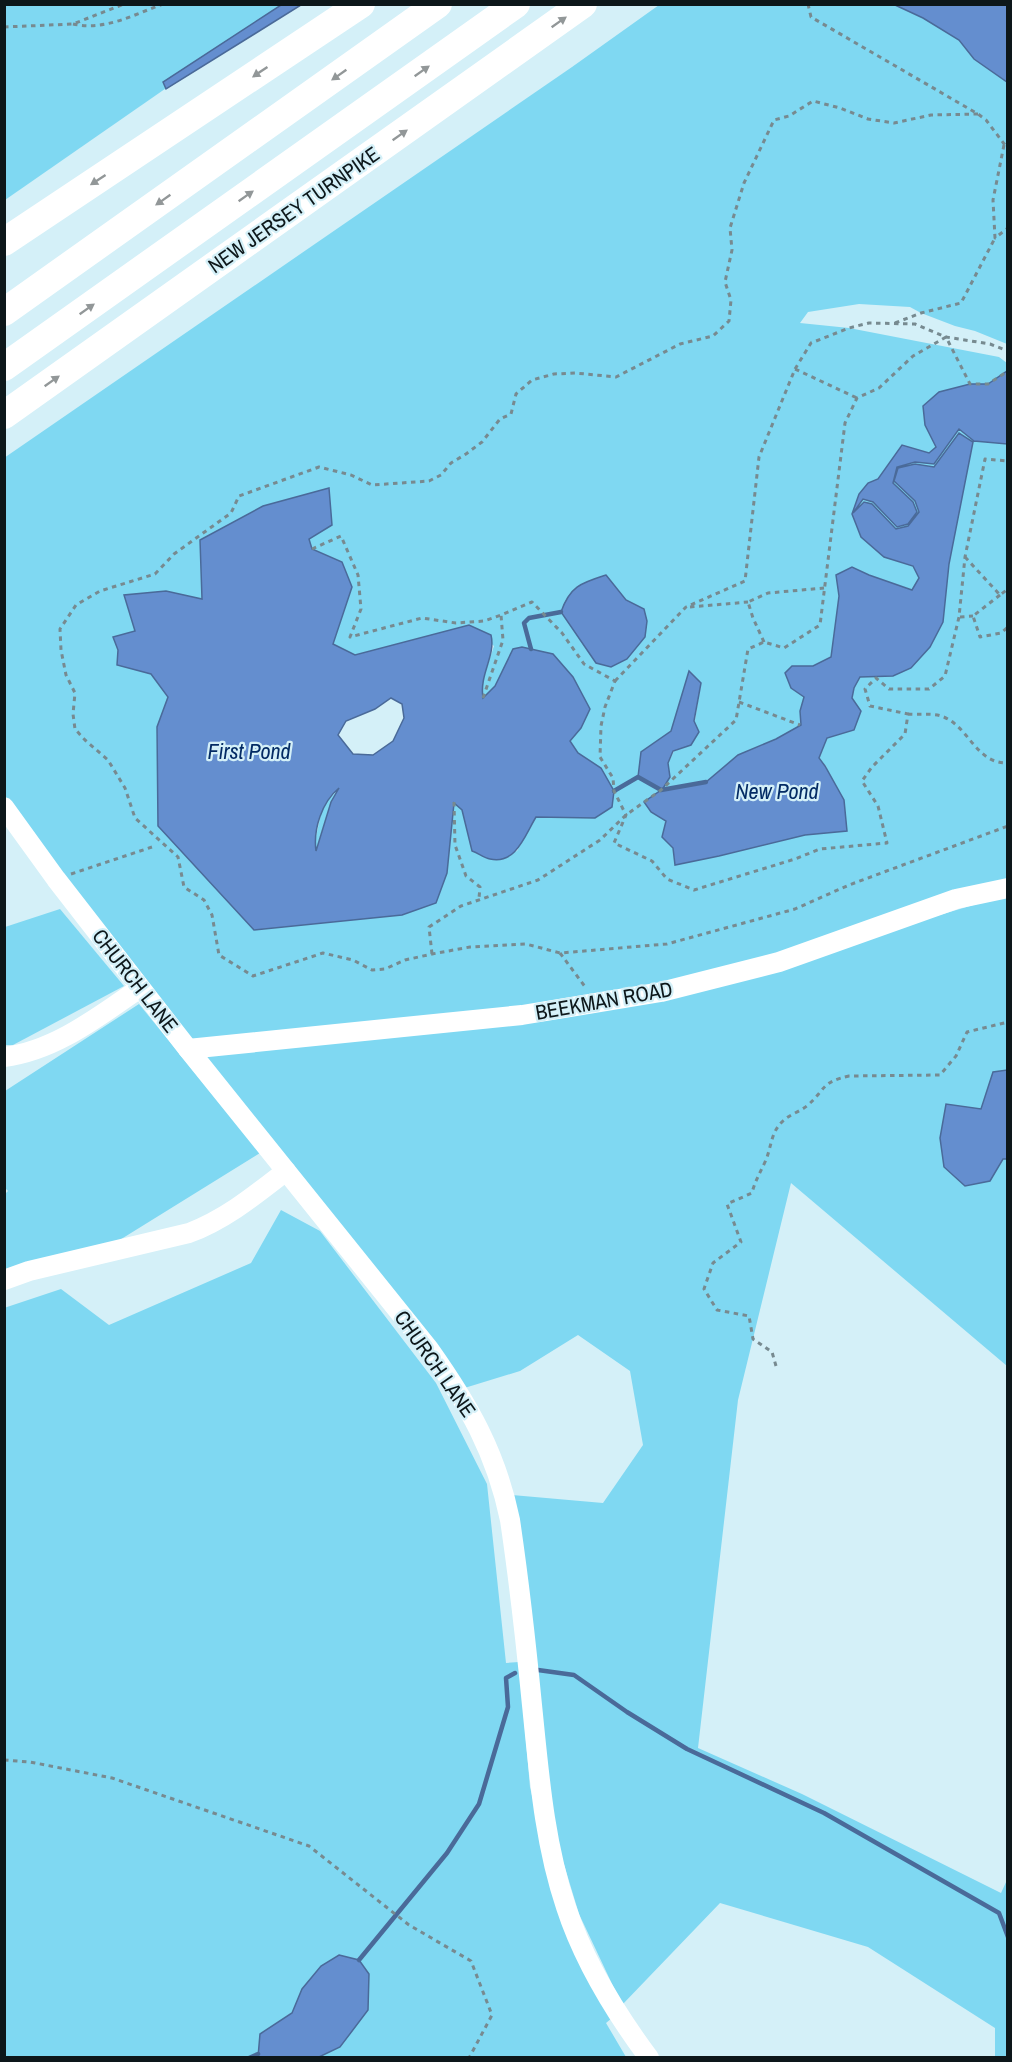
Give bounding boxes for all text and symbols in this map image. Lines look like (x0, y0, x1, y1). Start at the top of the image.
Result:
one-way arrow (550, 16, 566, 28)
one-way arrow (413, 65, 429, 77)
one-way arrow (252, 66, 268, 77)
one-way arrow (332, 69, 348, 81)
one-way arrow (391, 129, 407, 141)
street label: NEW JERSEY TURNPIKE (202, 139, 385, 280)
one-way arrow (90, 174, 106, 186)
one-way arrow (237, 190, 253, 202)
one-way arrow (156, 194, 172, 206)
one-way arrow (79, 303, 94, 315)
one-way arrow (44, 375, 60, 387)
water label: First Pond (207, 736, 292, 766)
water label: New Pond (735, 776, 820, 806)
street label: CHURCH LANE (86, 923, 185, 1039)
street label: BEEKMAN ROAD (533, 974, 675, 1027)
street label: CHURCH LANE (388, 1304, 483, 1423)

